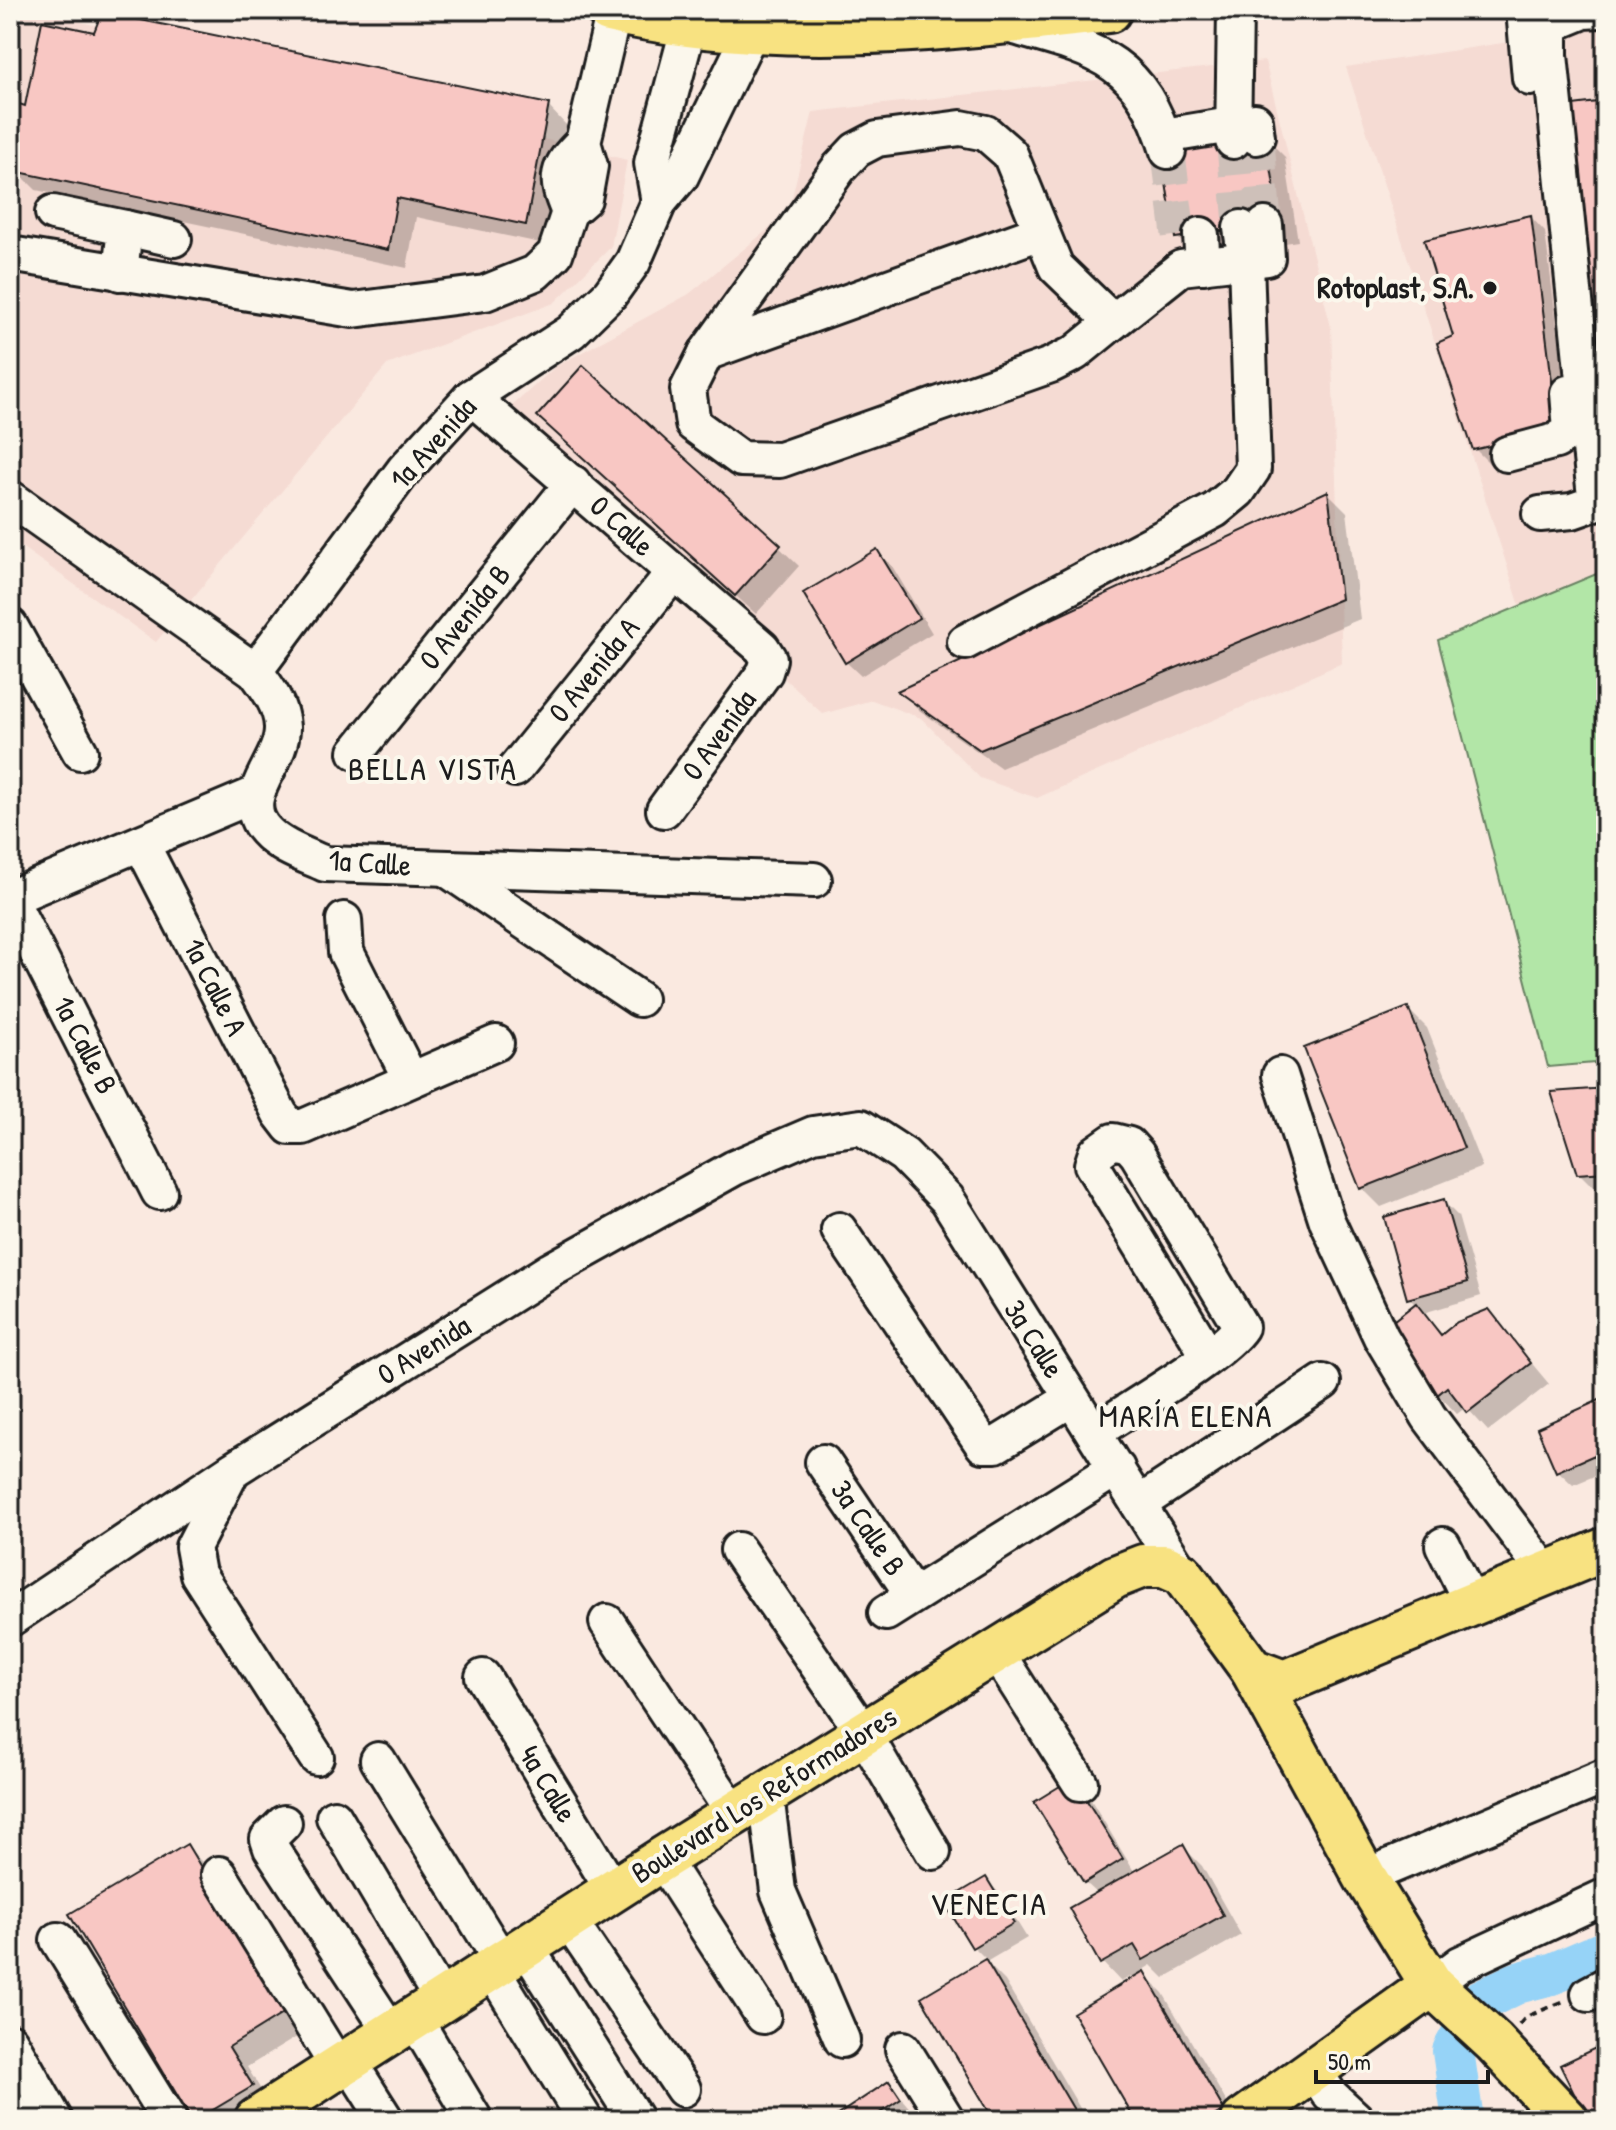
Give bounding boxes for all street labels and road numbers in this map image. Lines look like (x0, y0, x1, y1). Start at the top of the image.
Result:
street label: 1a Avenida (380, 387, 485, 497)
street label: 0 Calle (582, 486, 663, 565)
street label: 0 Avenida B (409, 555, 519, 677)
street label: 0 Avenida A (539, 608, 648, 730)
street label: 0 Avenida (672, 681, 765, 788)
street label: 1a Calle (327, 839, 413, 885)
street label: 1a Calle A (174, 931, 258, 1042)
street label: 1a Calle B (44, 989, 127, 1100)
street label: 3a Calle (995, 1292, 1074, 1385)
street label: 0 Avenida (369, 1305, 478, 1393)
street label: 3a Calle B (822, 1472, 915, 1583)
street label: Boulevard Los Reformadores (623, 1696, 904, 1892)
street label: 4a Calle (510, 1738, 587, 1829)

